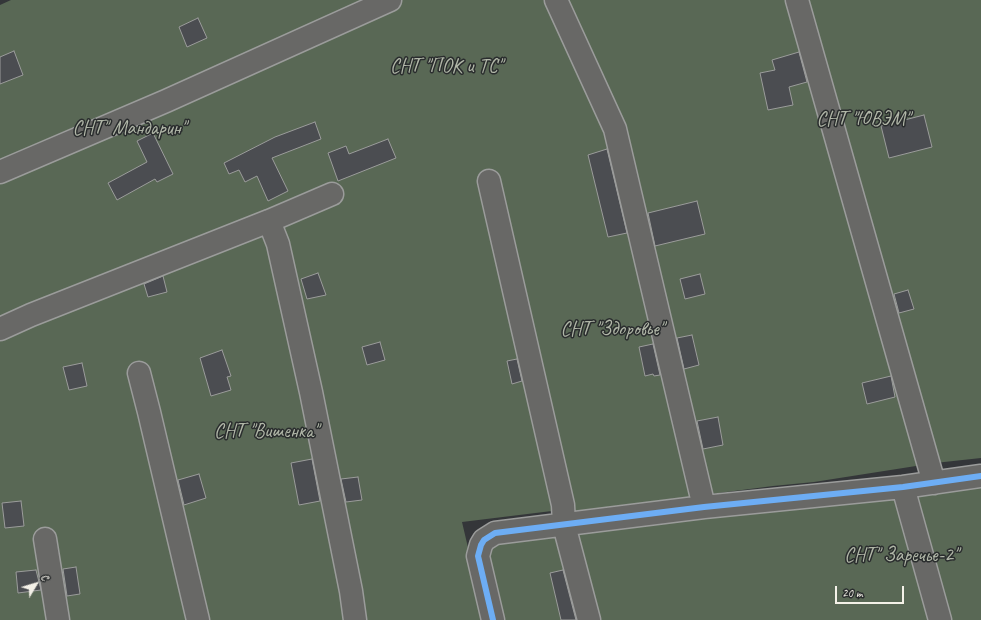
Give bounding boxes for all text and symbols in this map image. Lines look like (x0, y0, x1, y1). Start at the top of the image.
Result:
park label: СНТ "ПОК и ТС" (390, 55, 502, 79)
park label: СНТ "ЮВЭМ" (816, 108, 910, 132)
park label: СНТ" Мандарин" (72, 117, 186, 141)
park label: СНТ "Здоровье" (560, 318, 664, 342)
park label: СНТ "Вишенка" (214, 420, 318, 444)
park label: СНТ" Заречье-2" (844, 544, 958, 568)
north arrow (16, 564, 56, 604)
text: С (38, 570, 53, 583)
scale bar (837, 578, 906, 604)
text: 20 m (842, 585, 862, 601)

